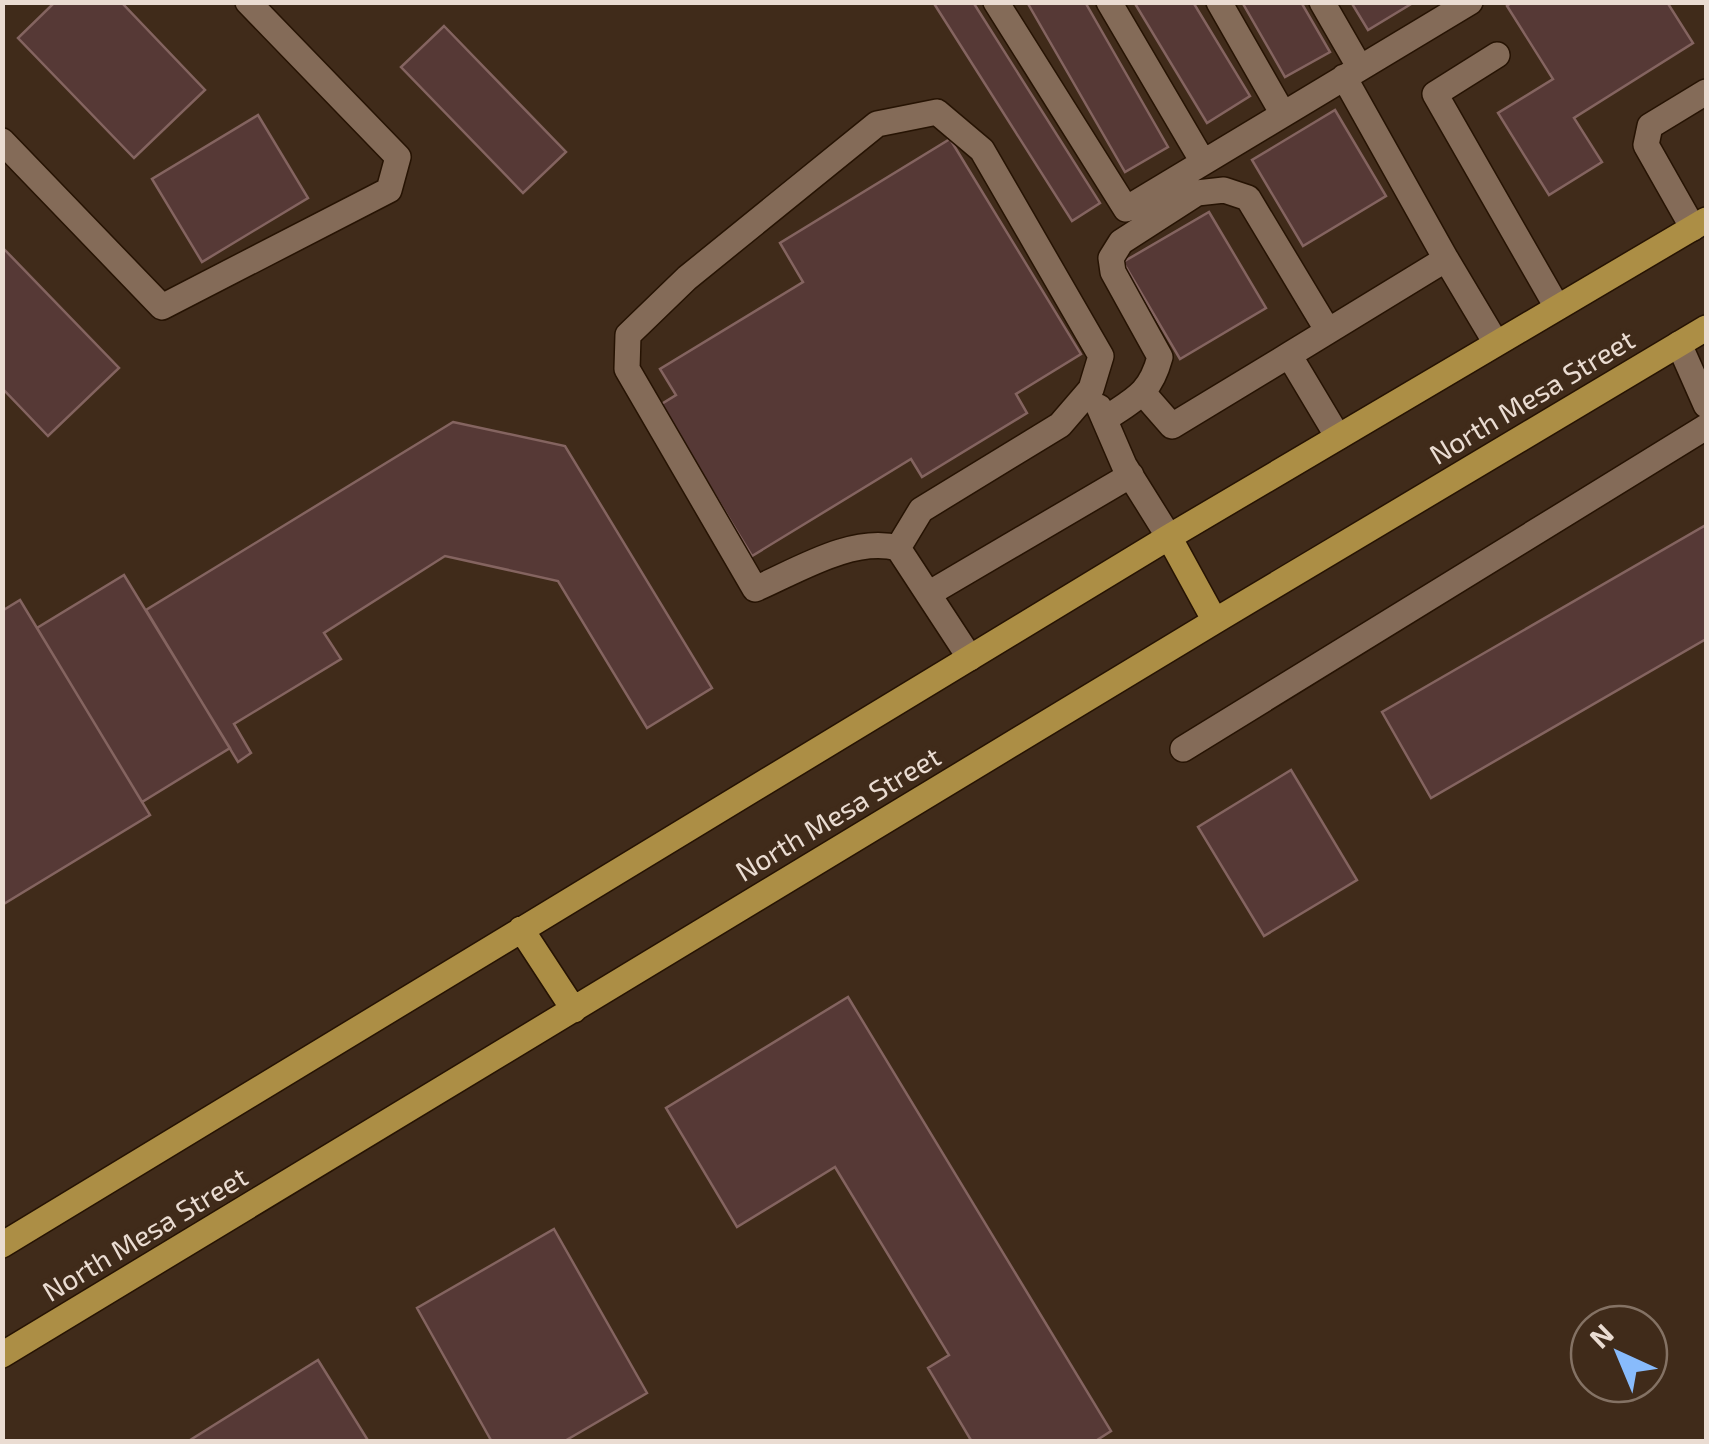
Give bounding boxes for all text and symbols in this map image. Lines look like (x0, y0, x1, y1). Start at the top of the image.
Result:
street label: North Mesa Street (1423, 321, 1640, 471)
street label: North Mesa Street (729, 738, 946, 888)
street label: North Mesa Street (36, 1158, 253, 1308)
north arrow (1569, 1304, 1669, 1404)
text: N (1582, 1316, 1620, 1355)

